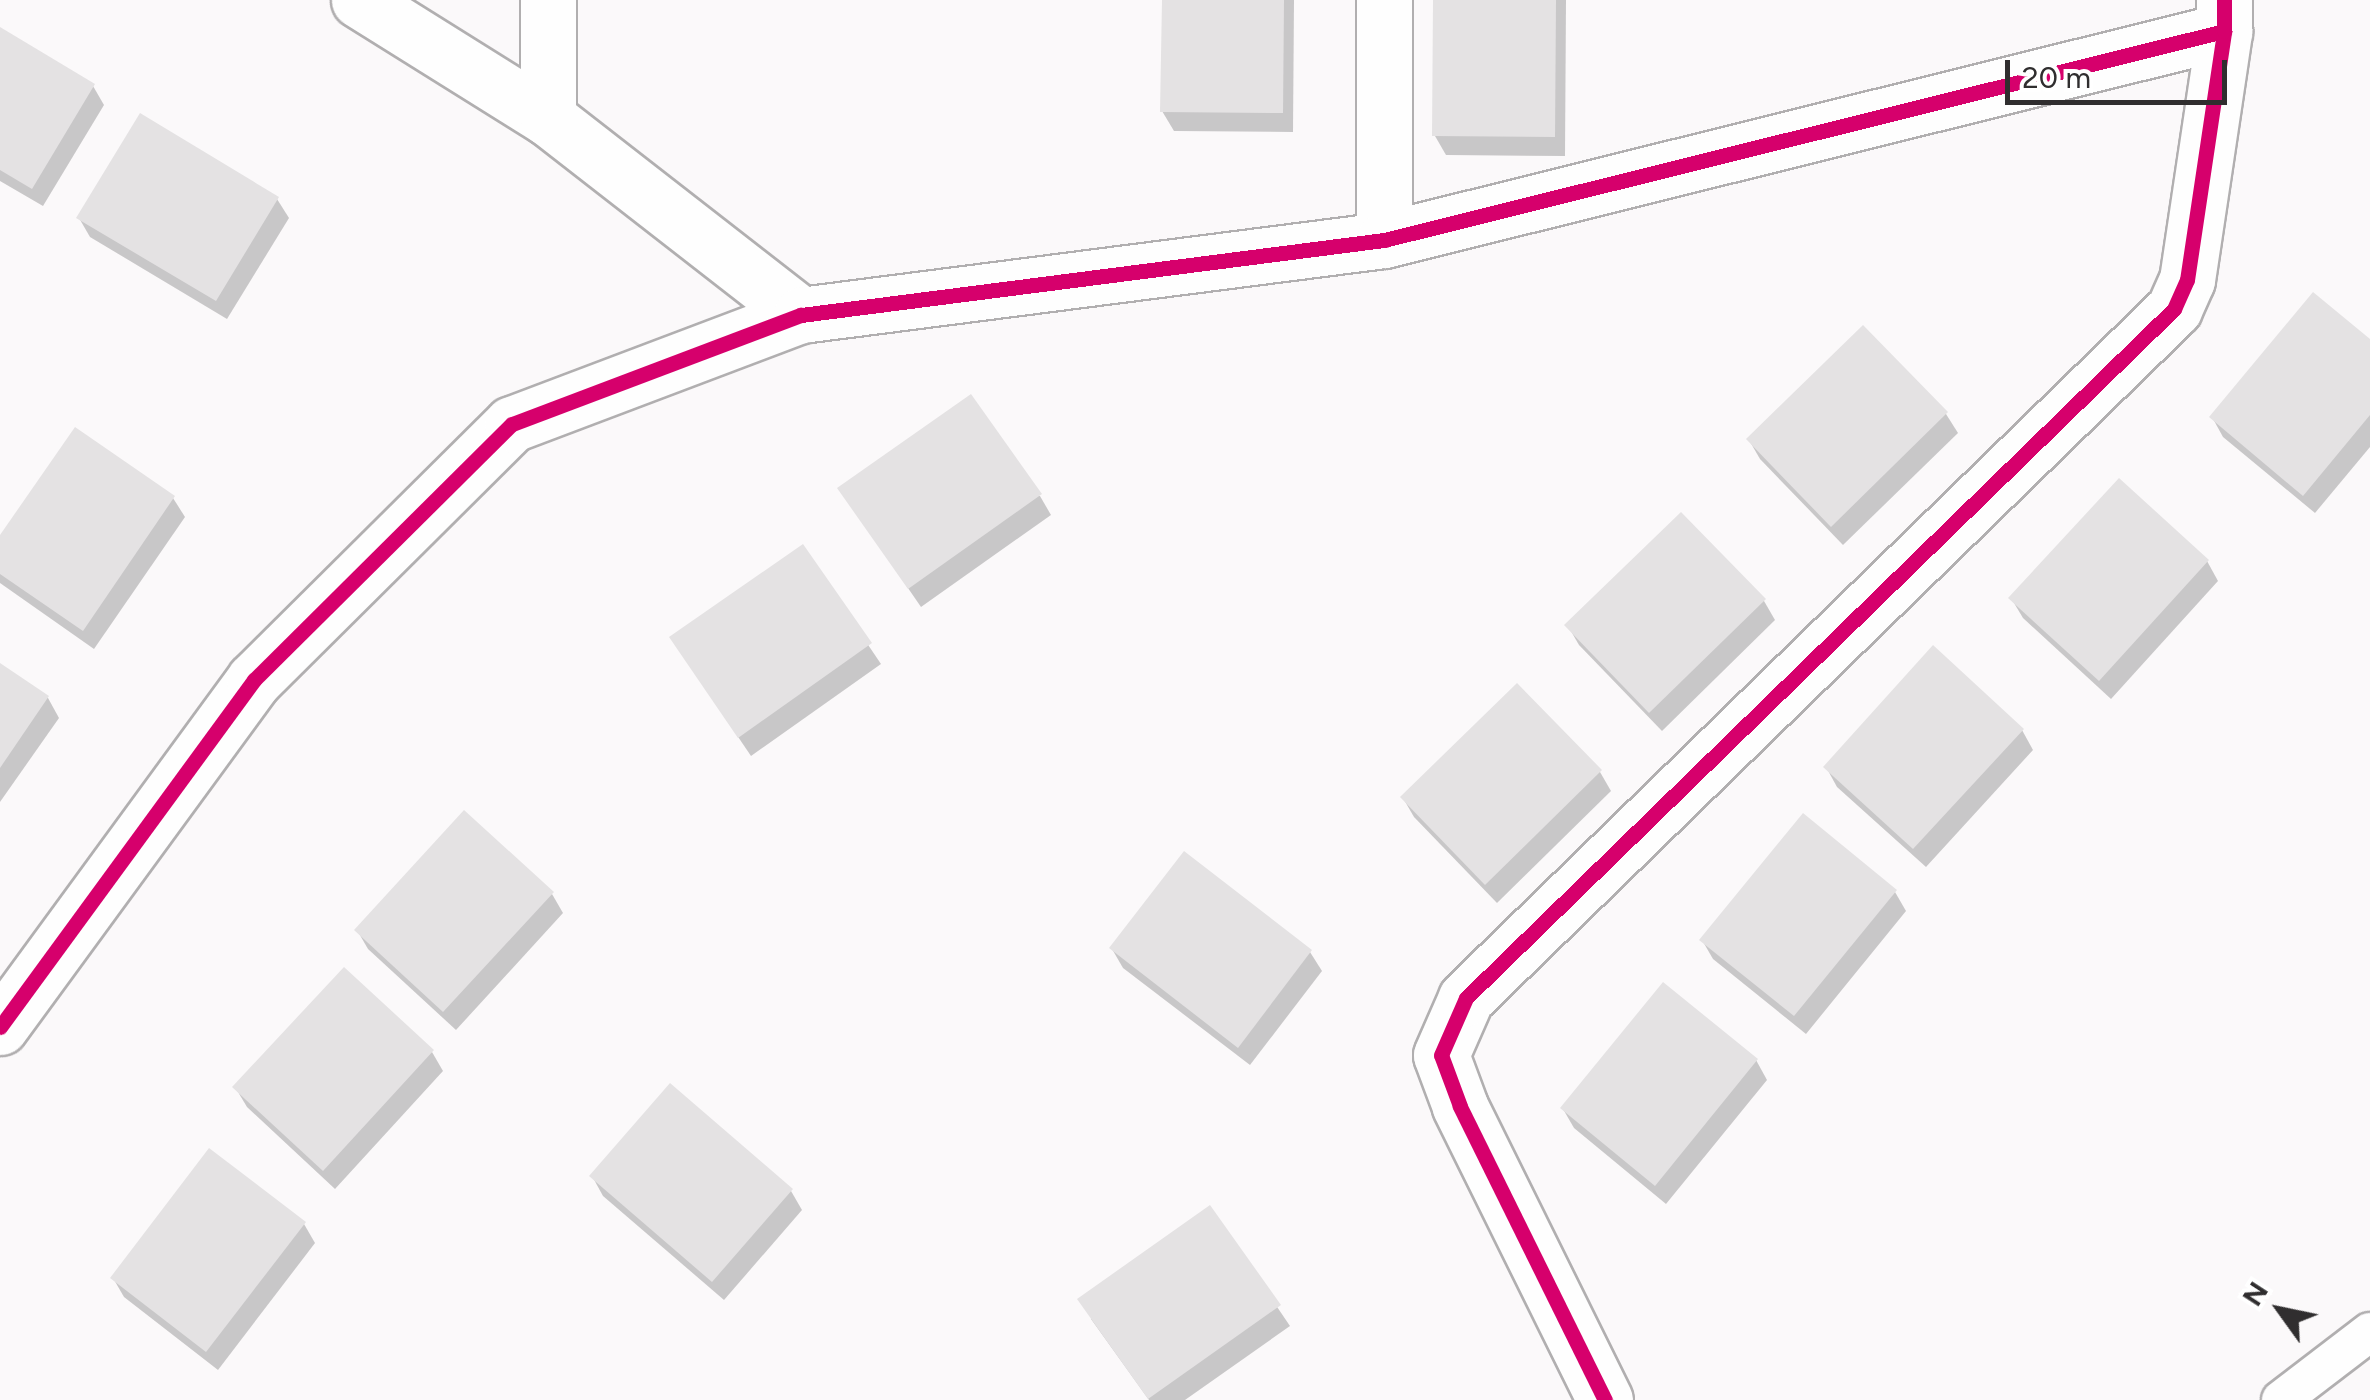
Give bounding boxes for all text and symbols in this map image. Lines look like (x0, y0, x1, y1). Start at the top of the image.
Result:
scale bar (2010, 40, 2232, 102)
text: 20 m (2022, 59, 2091, 96)
north arrow (2230, 1260, 2330, 1360)
text: N (2235, 1275, 2275, 1312)

